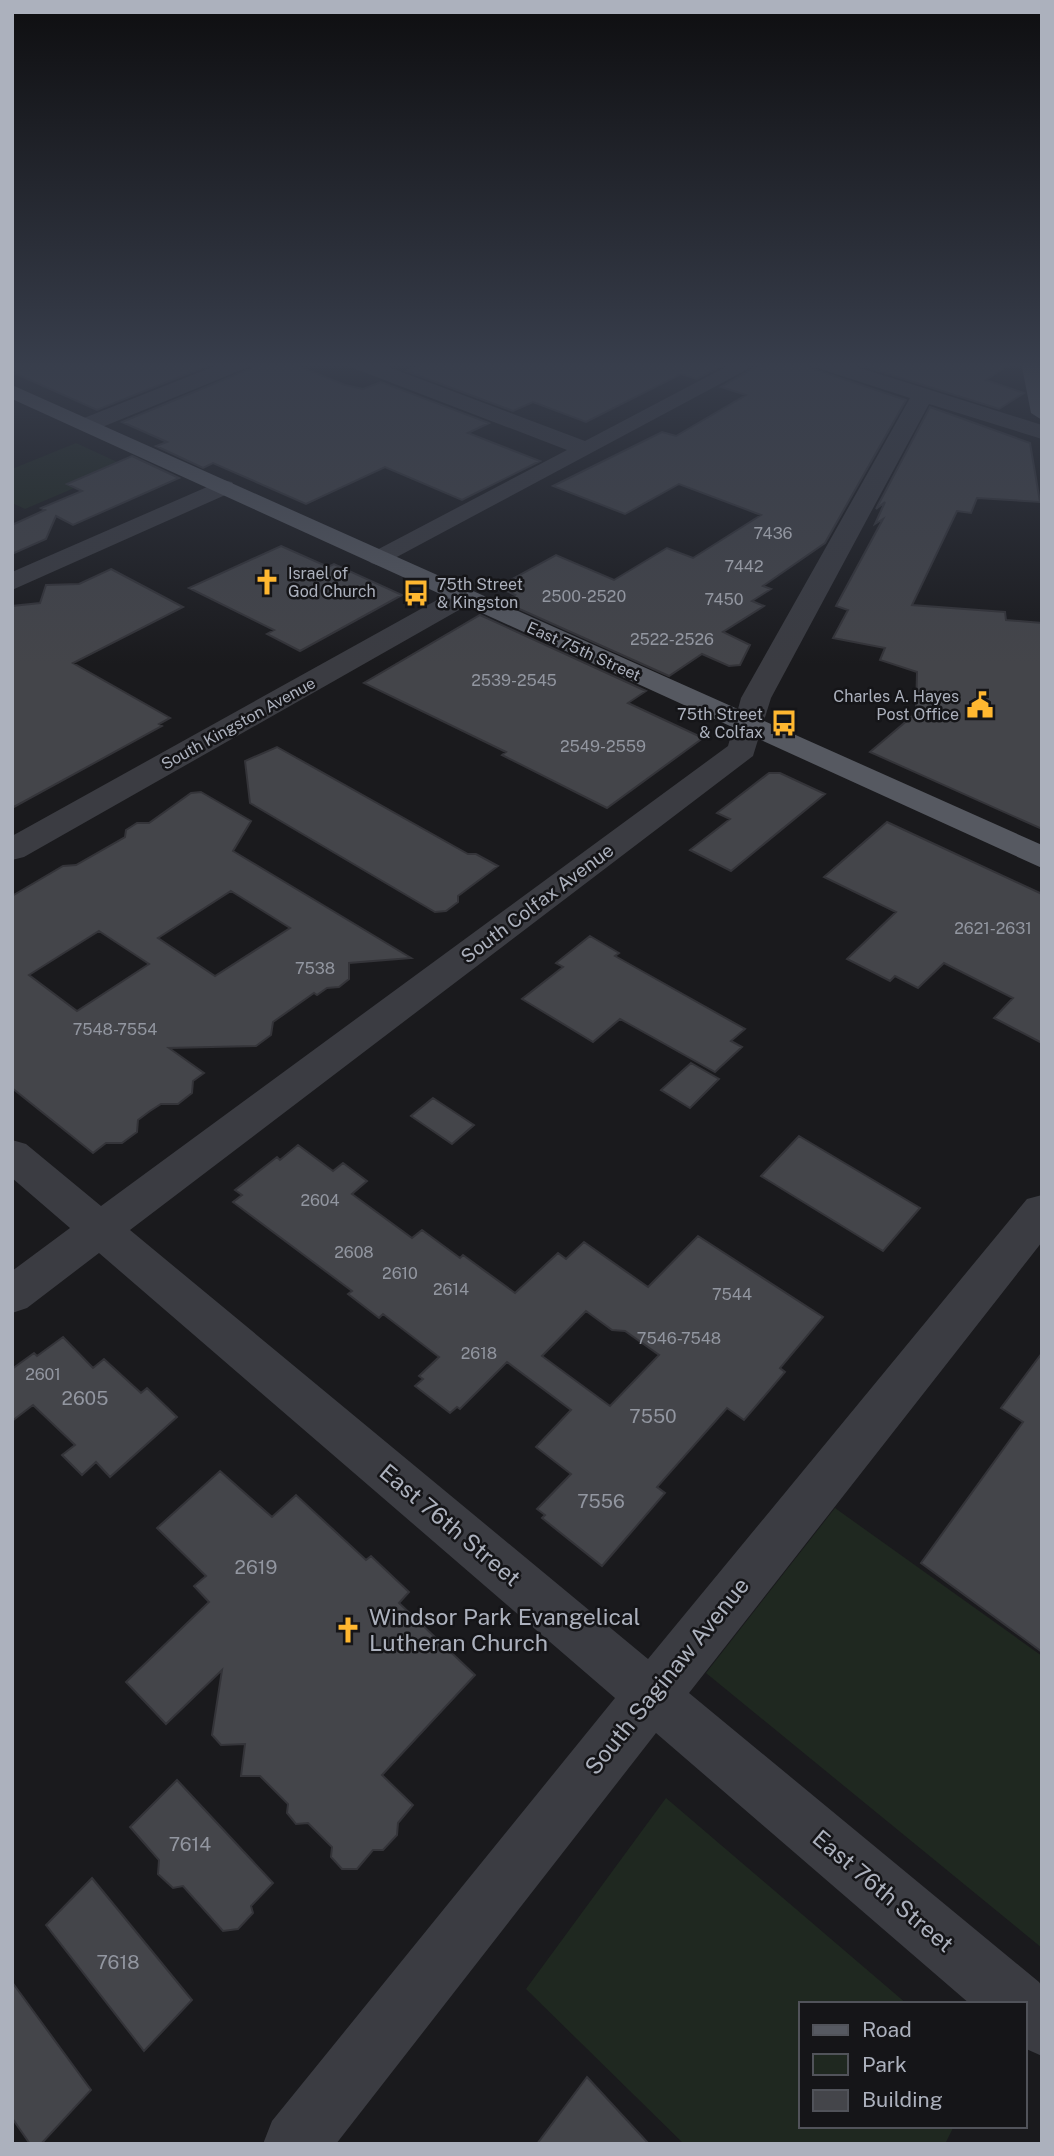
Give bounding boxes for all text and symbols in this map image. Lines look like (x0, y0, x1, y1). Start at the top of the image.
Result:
house number: 7436 (753, 524, 793, 543)
house number: 7442 (725, 557, 763, 576)
place label: Israel of God Church (288, 564, 376, 601)
church icon: Israel of God Church (252, 567, 282, 597)
place label: 75th Street & Kingston (437, 575, 523, 612)
bus stop icon: 75th Street & Kingston (401, 578, 431, 608)
house number: 2500-2520 (542, 587, 626, 606)
house number: 7450 (704, 590, 744, 609)
street label: East 75th Street (524, 618, 644, 685)
house number: 2522-2526 (630, 630, 714, 649)
house number: 2539-2545 (471, 671, 557, 690)
street label: South Kingston Avenue (158, 673, 319, 774)
place label: Charles A. Hayes Post Office (833, 687, 959, 724)
public building icon: Charles A. Hayes Post Office (965, 690, 995, 720)
place label: 75th Street & Colfax (677, 705, 763, 742)
bus stop icon: 75th Street & Colfax (769, 708, 799, 738)
house number: 2549-2559 (560, 737, 646, 756)
street label: South Colfax Avenue (456, 839, 618, 967)
house number: 2621-2631 (954, 919, 1032, 938)
house number: 7538 (295, 959, 335, 978)
house number: 7548-7554 (73, 1020, 157, 1039)
house number: 2604 (300, 1191, 340, 1210)
house number: 2608 (334, 1243, 374, 1262)
house number: 2610 (382, 1264, 418, 1283)
house number: 2614 (433, 1280, 469, 1299)
house number: 7544 (712, 1285, 752, 1304)
house number: 7546-7548 (637, 1329, 721, 1348)
house number: 2618 (461, 1344, 497, 1363)
house number: 2601 (25, 1365, 61, 1384)
house number: 2605 (62, 1387, 108, 1409)
house number: 7550 (629, 1405, 677, 1427)
street label: East 76th Street (375, 1458, 526, 1591)
house number: 7556 (577, 1490, 625, 1512)
house number: 2619 (235, 1556, 277, 1578)
street label: South Saginaw Avenue (579, 1572, 754, 1780)
place label: Windsor Park Evangelical Lutheran Church (369, 1603, 640, 1656)
church icon: Windsor Park Evangelical Lutheran Church (333, 1615, 363, 1645)
street label: East 76th Street (808, 1824, 959, 1957)
house number: 7614 (169, 1833, 211, 1855)
house number: 7618 (97, 1951, 139, 1973)
legend (799, 2002, 1026, 2128)
text: Road (862, 2017, 912, 2042)
text: Park (862, 2052, 907, 2077)
text: Building (862, 2087, 943, 2112)

